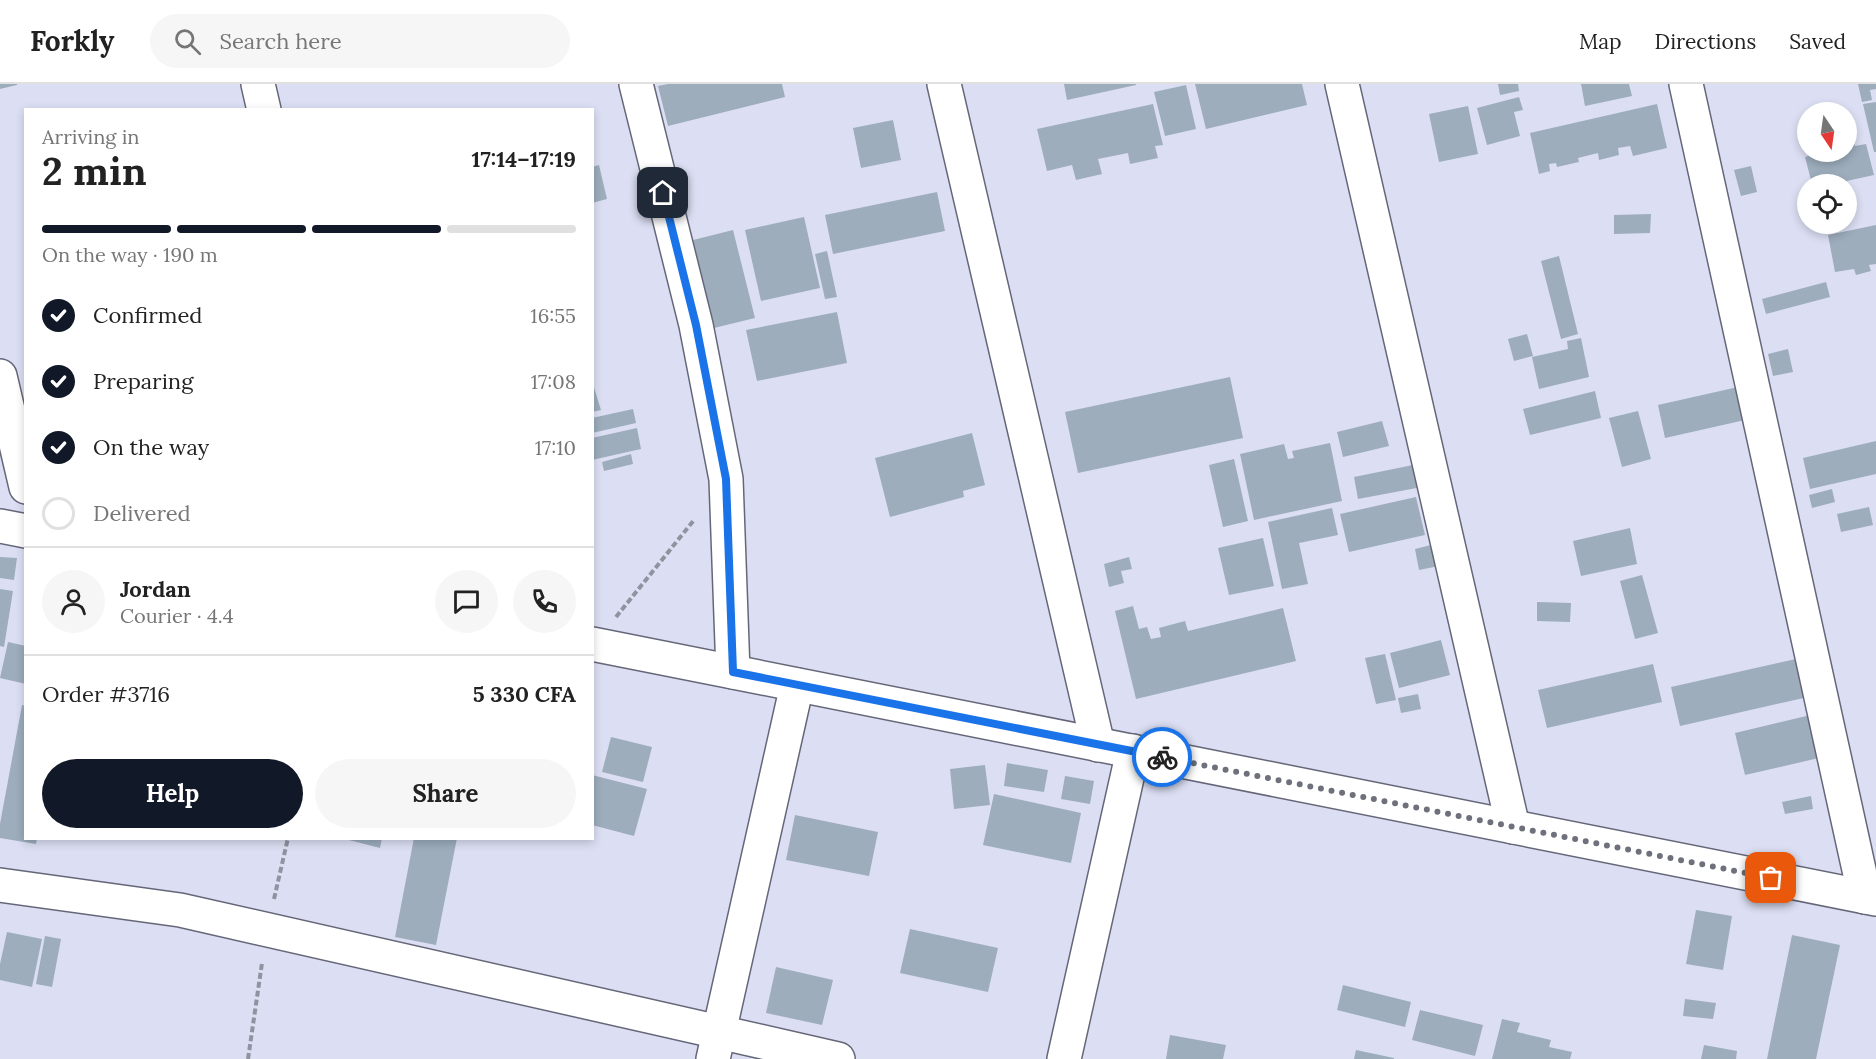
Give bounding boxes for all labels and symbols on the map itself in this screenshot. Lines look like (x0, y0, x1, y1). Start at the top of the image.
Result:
north arrow (1797, 102, 1857, 162)
pin (637, 167, 688, 218)
courier (1132, 727, 1192, 787)
pin (1745, 852, 1796, 903)

